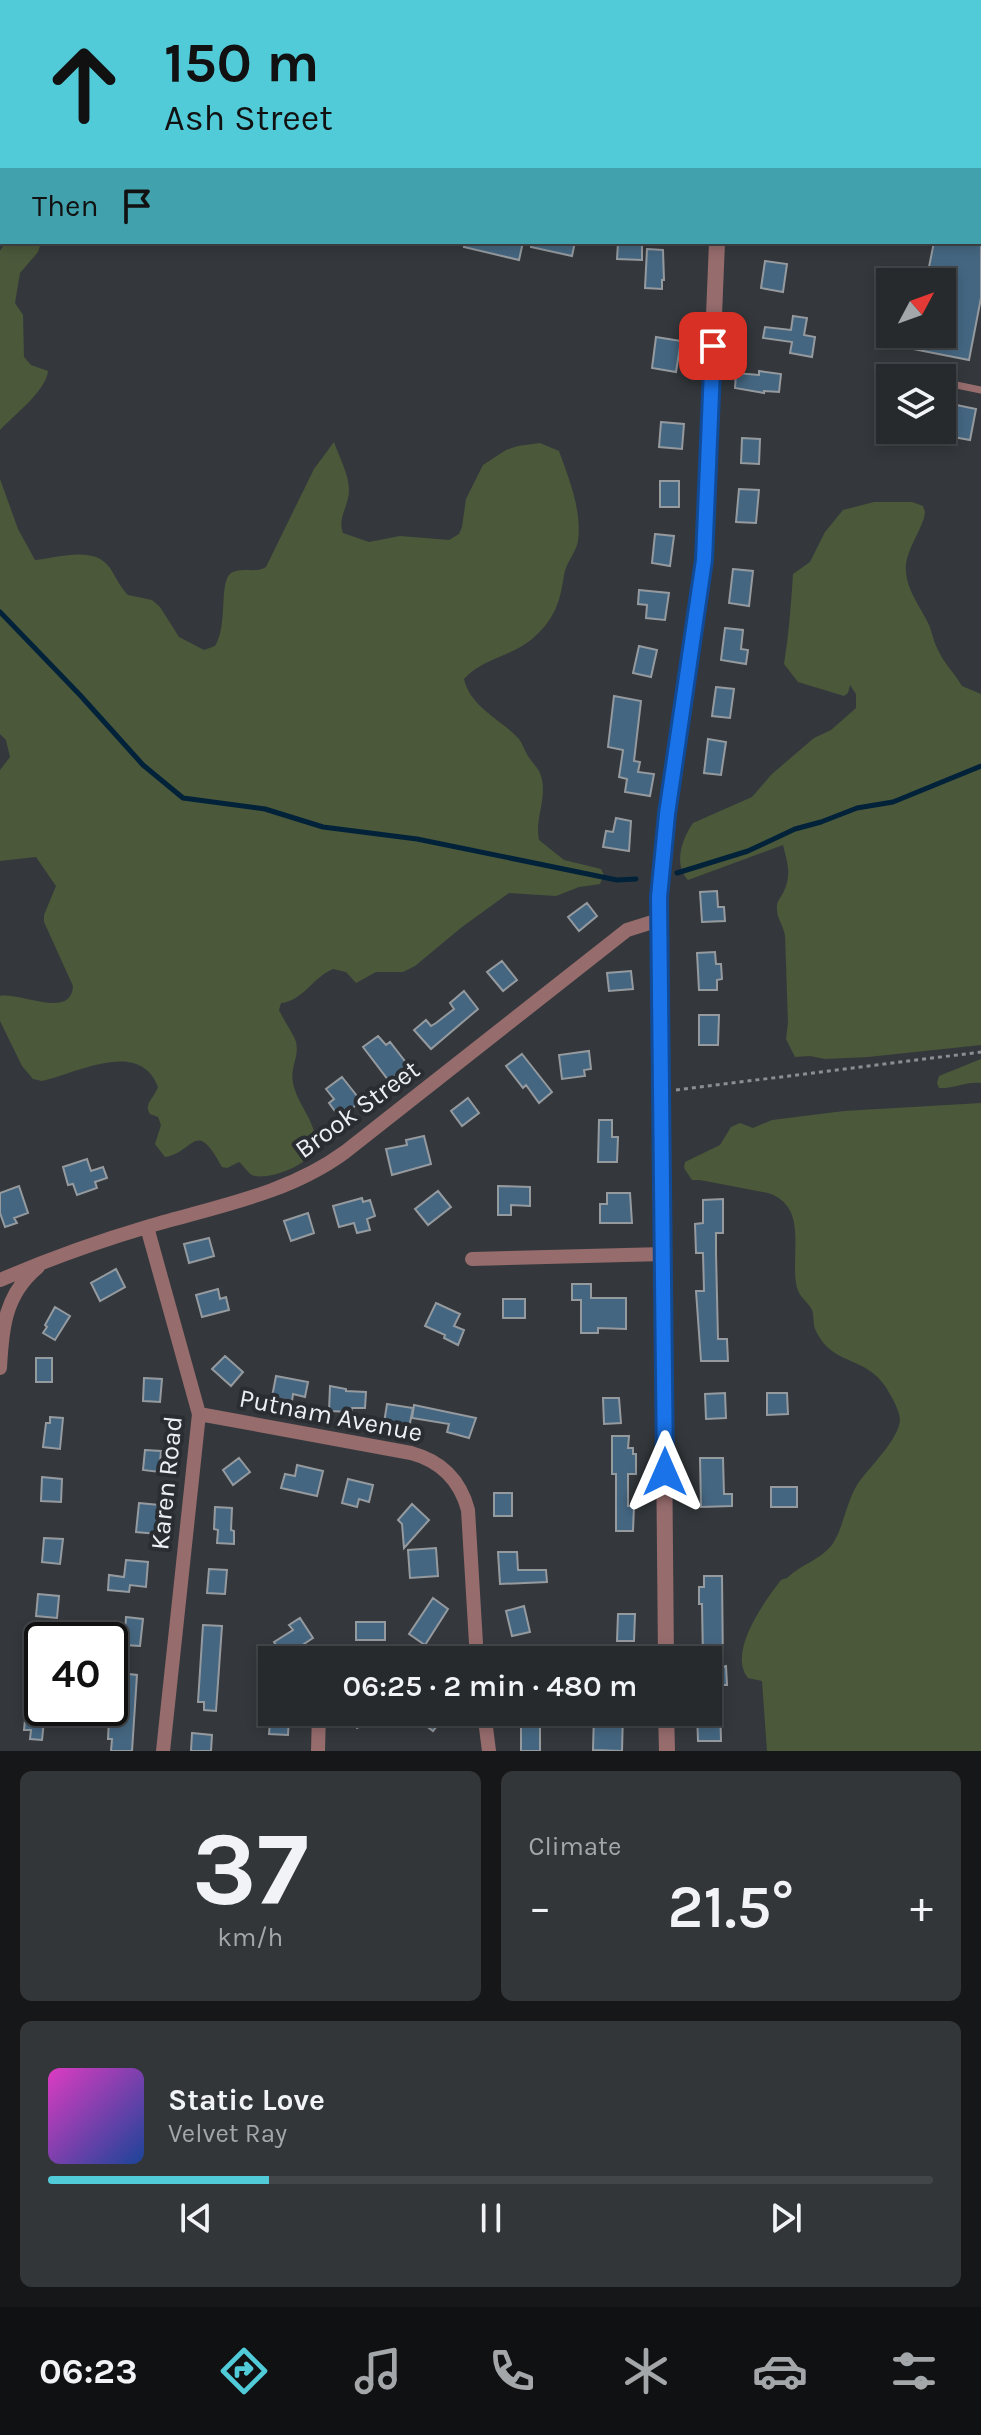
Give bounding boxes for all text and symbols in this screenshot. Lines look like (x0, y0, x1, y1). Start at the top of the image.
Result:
text: 150 m (164, 30, 319, 95)
icon: ahead (32, 32, 136, 136)
text: Ash Street (164, 97, 333, 139)
icon: arrive (115, 184, 159, 228)
text: Then (32, 188, 99, 224)
north arrow (876, 268, 956, 348)
map controls (876, 268, 956, 444)
pin (679, 312, 747, 380)
icon: arrive (691, 324, 735, 368)
button: layers (876, 364, 956, 444)
street label: Brook Street (289, 1054, 426, 1165)
street label: Putnam Avenue (237, 1383, 425, 1448)
street label: Karen Road (144, 1415, 189, 1552)
position arrow (623, 1430, 707, 1514)
speed limit sign: 40 (24, 1622, 128, 1726)
text: 06:25 · 2 min · 480 m (343, 1668, 637, 1704)
text: 37 (192, 1809, 308, 1930)
text: Climate (529, 1831, 621, 1862)
text: 21.5° (668, 1872, 794, 1942)
text: − (529, 1882, 552, 1933)
text: + (910, 1882, 933, 1933)
text: km/h (217, 1922, 283, 1953)
text: Static Love (168, 2082, 325, 2118)
text: Velvet Ray (168, 2118, 287, 2149)
icon: previous (174, 2196, 218, 2240)
icon: pause (469, 2196, 513, 2240)
icon: next (764, 2196, 808, 2240)
icon: directions (216, 2343, 272, 2399)
icon: music (350, 2343, 406, 2399)
icon: phone (484, 2343, 540, 2399)
icon: climate (618, 2343, 674, 2399)
icon: car (752, 2343, 808, 2399)
icon: filters (886, 2343, 942, 2399)
text: 06:23 (39, 2350, 138, 2392)

